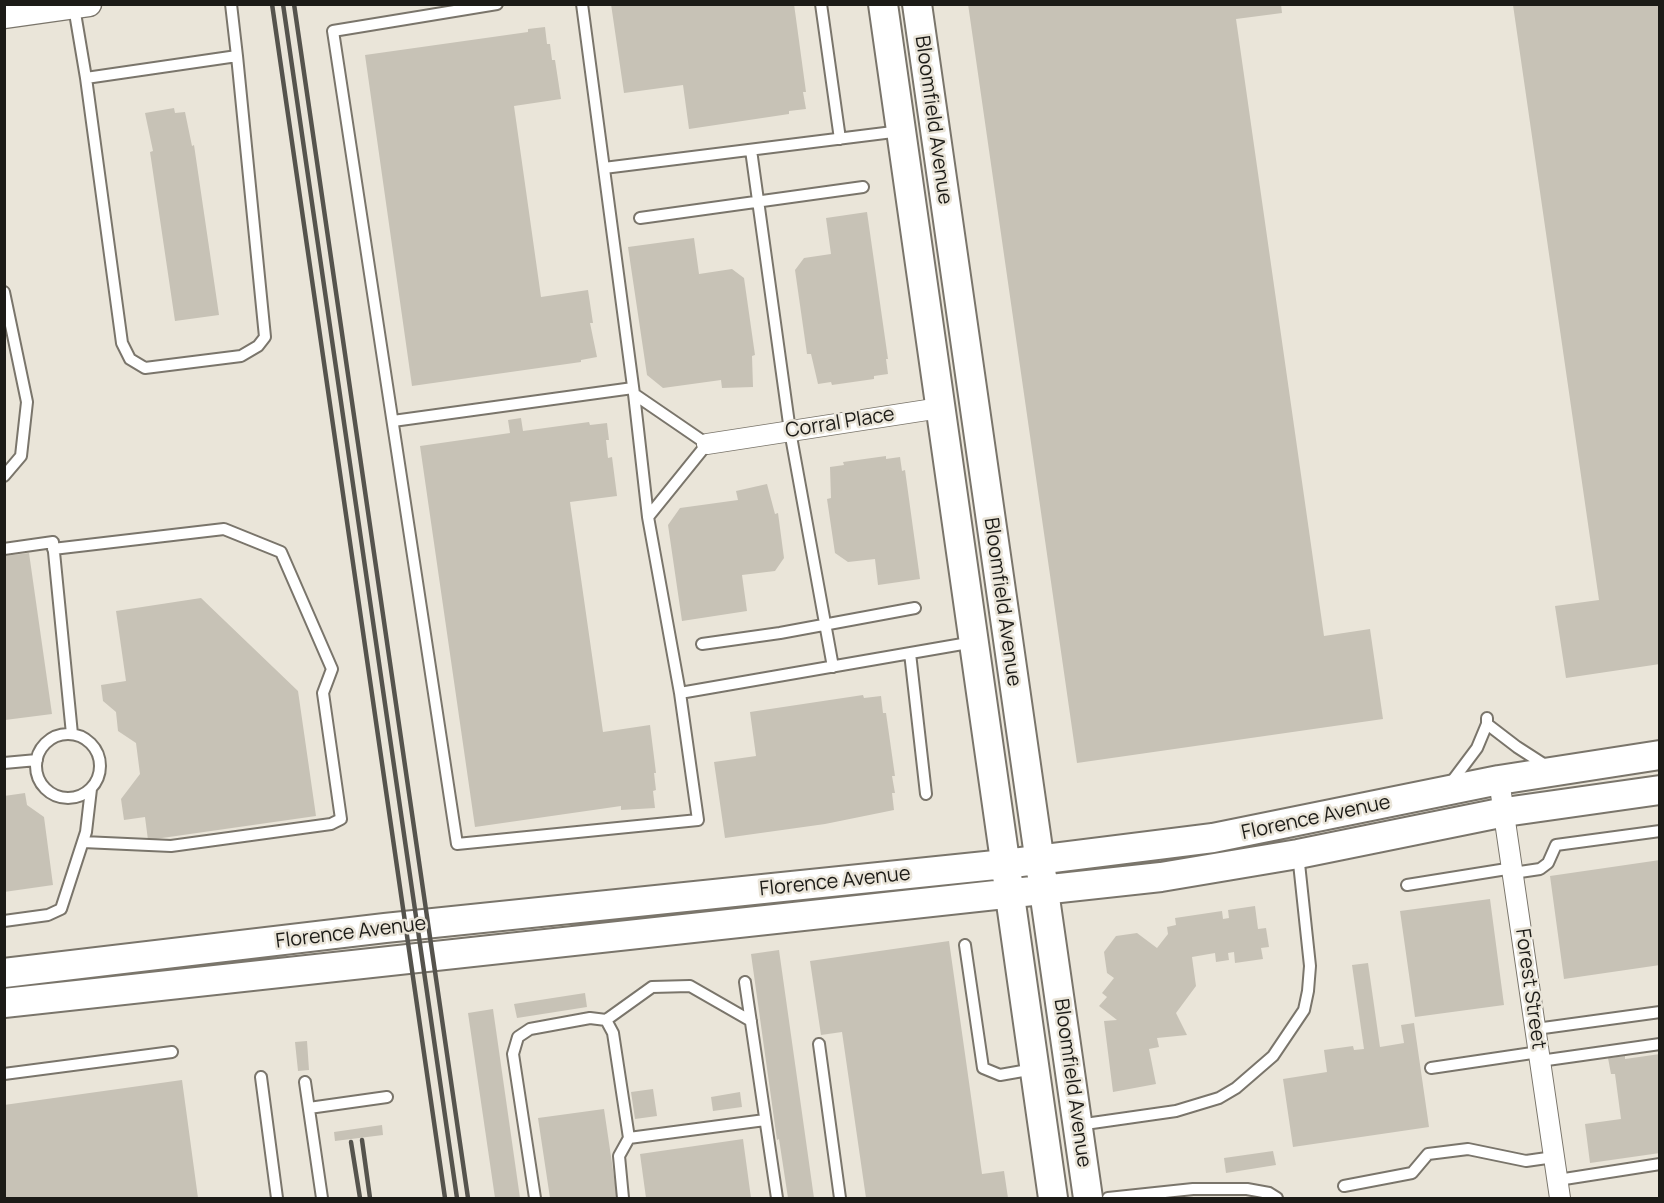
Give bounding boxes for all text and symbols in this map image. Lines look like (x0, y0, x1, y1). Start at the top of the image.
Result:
street label: Bloomfield Avenue (909, 34, 957, 206)
street label: Corral Place (784, 403, 896, 443)
street label: Bloomfield Avenue (978, 516, 1026, 688)
street label: Florence Avenue (1239, 790, 1393, 846)
street label: Florence Avenue (758, 862, 912, 902)
street label: Florence Avenue (274, 912, 428, 954)
street label: Forest Street (1510, 927, 1550, 1051)
street label: Bloomfield Avenue (1048, 997, 1096, 1169)

